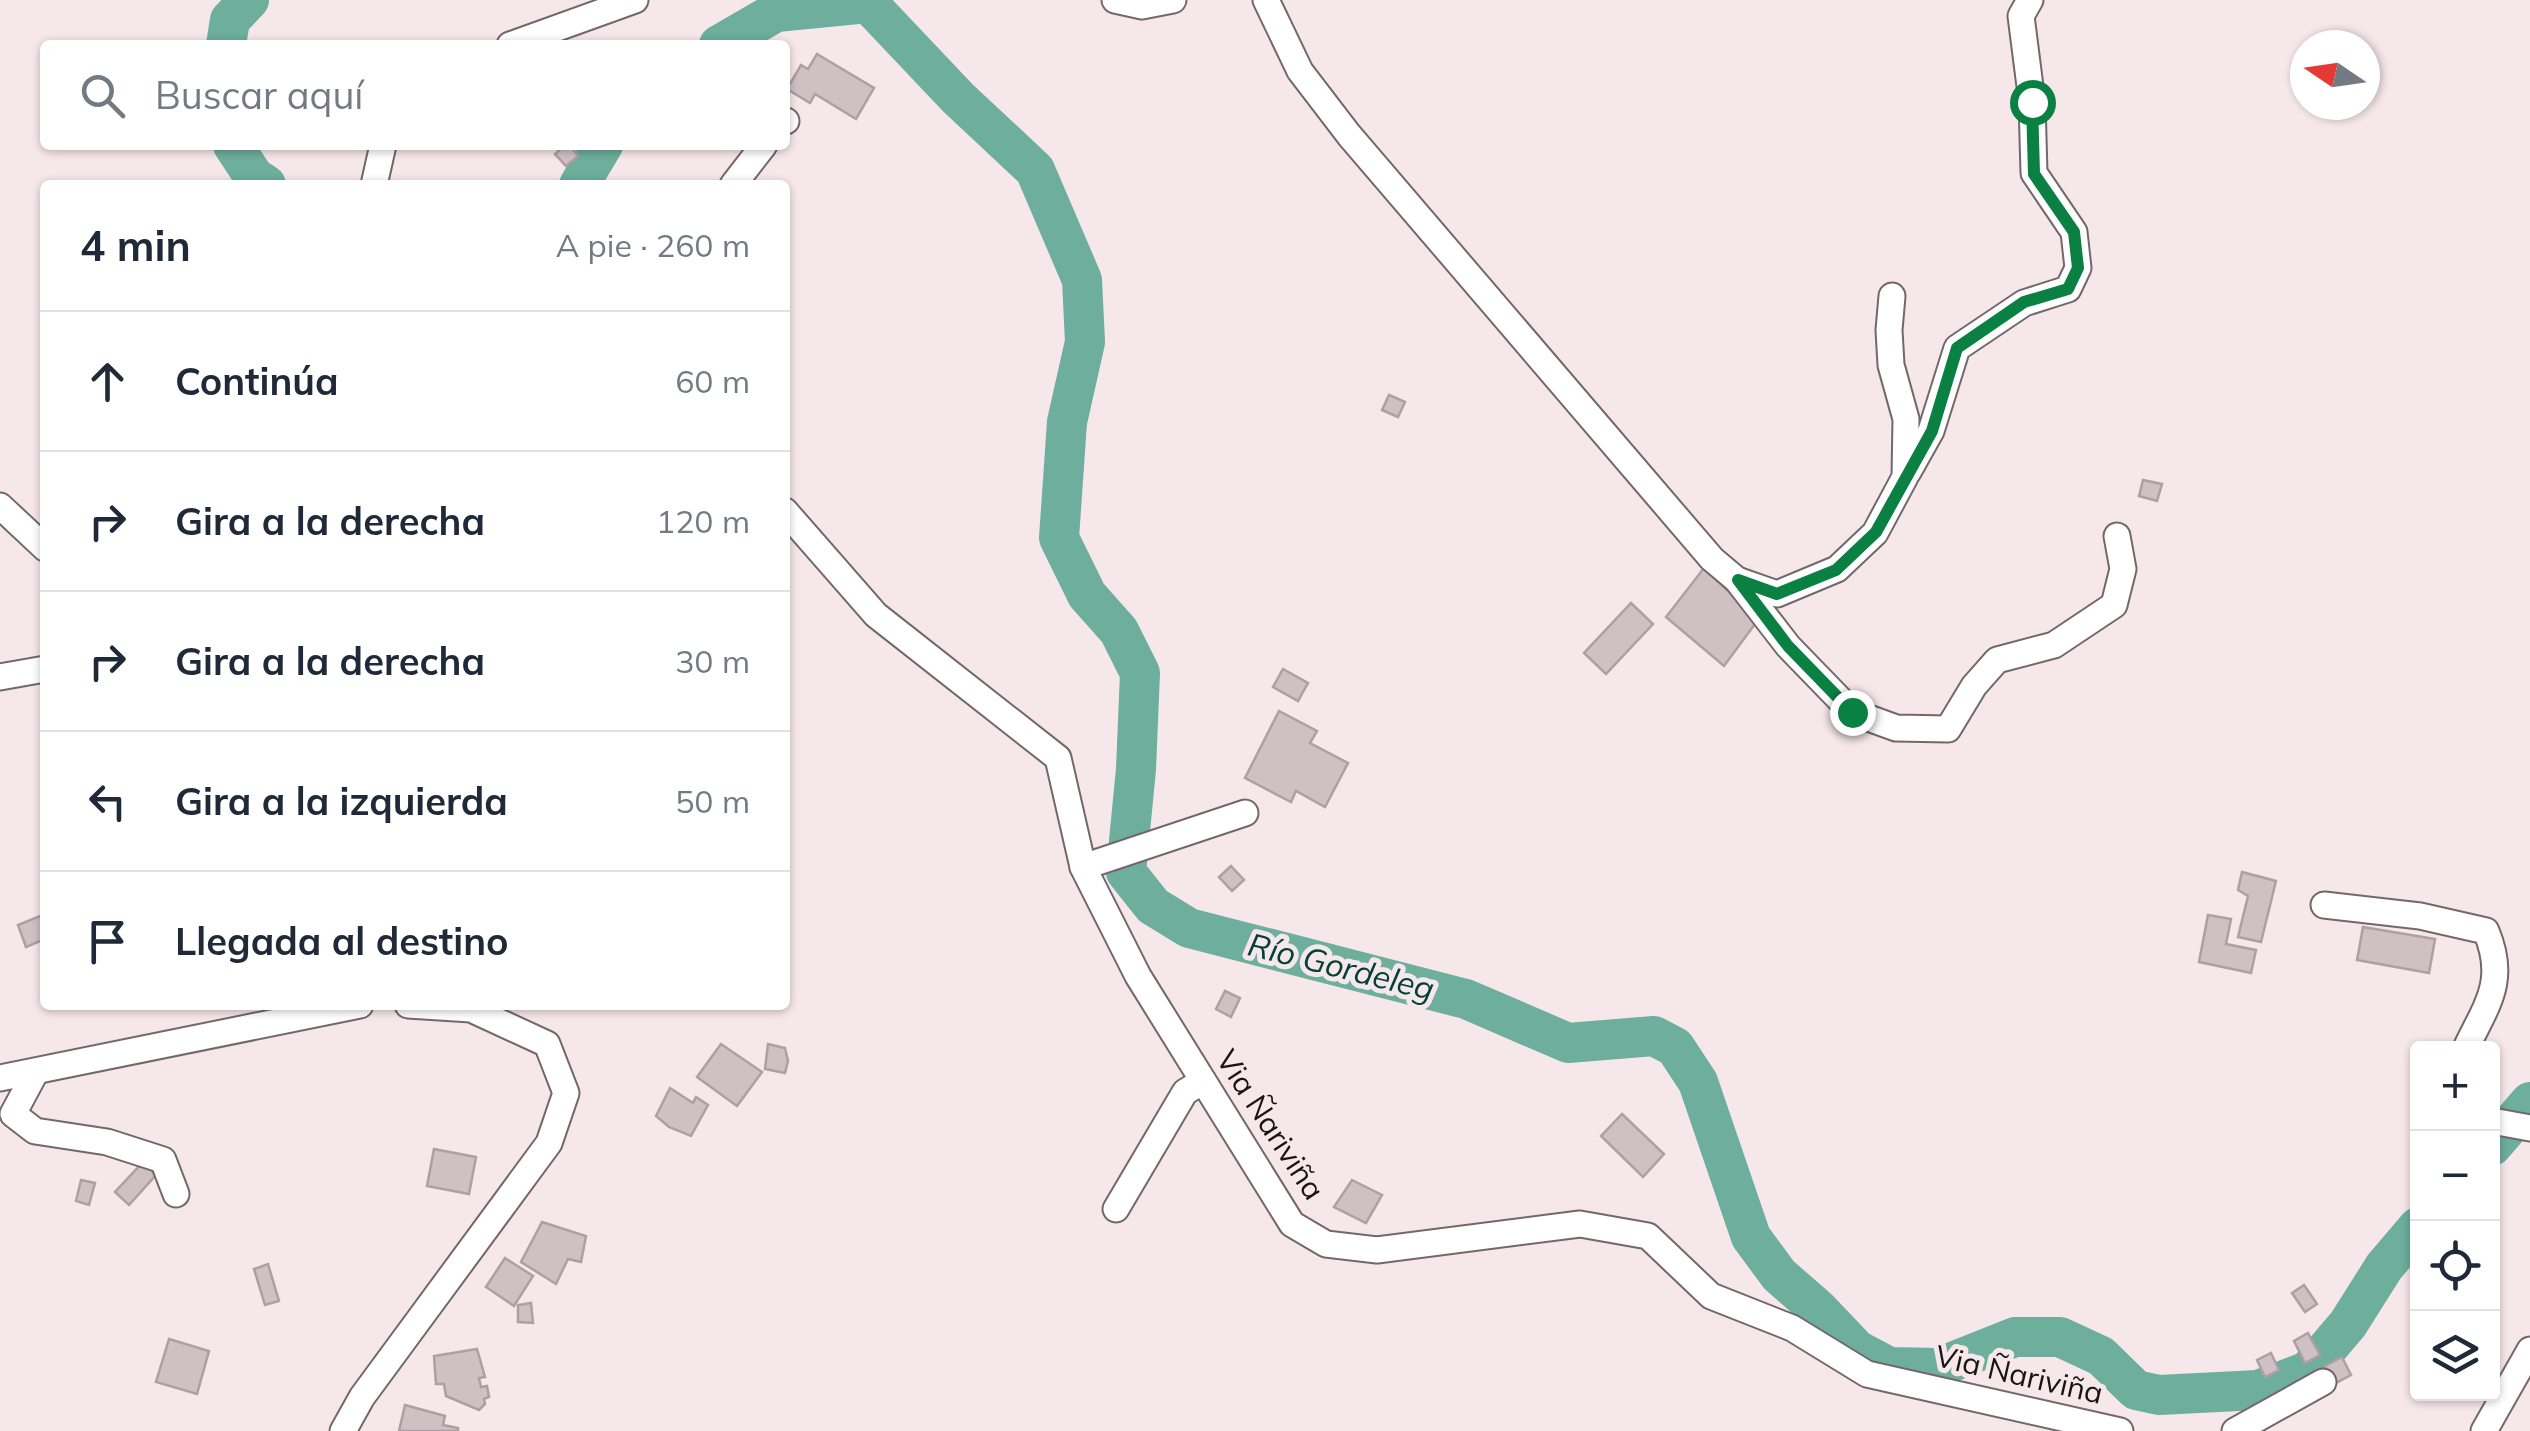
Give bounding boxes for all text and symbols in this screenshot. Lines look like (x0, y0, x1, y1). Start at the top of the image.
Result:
north arrow (2290, 30, 2380, 120)
search box (40, 40, 790, 150)
icon: search (75, 68, 130, 123)
text: Buscar aquí (155, 71, 363, 119)
route start (2010, 80, 2056, 126)
text: 4 min (80, 219, 191, 272)
text: A pie · 260 m (556, 225, 750, 265)
icon: ahead (80, 354, 135, 409)
text: Continúa (175, 357, 339, 405)
text: 60 m (675, 361, 750, 401)
icon: right (80, 494, 135, 549)
text: Gira a la derecha (175, 497, 485, 545)
text: 120 m (656, 501, 750, 541)
icon: right (80, 634, 135, 689)
text: Gira a la derecha (175, 637, 485, 685)
text: 30 m (675, 641, 750, 681)
route end (1830, 690, 1876, 736)
icon: left (80, 774, 135, 829)
text: Gira a la izquierda (175, 777, 508, 825)
text: 50 m (675, 781, 750, 821)
icon: arrive (80, 914, 135, 969)
text: Llegada al destino (175, 917, 509, 965)
water label: Río Gordeleg (1244, 924, 1438, 1008)
map controls (2410, 1041, 2500, 1401)
button: + (2410, 1041, 2500, 1131)
street label: Via Ñariviña (1208, 1042, 1333, 1207)
button: − (2410, 1131, 2500, 1221)
button: locate (2410, 1221, 2500, 1311)
button: layers (2410, 1311, 2500, 1401)
street label: Via Ñariviña (1932, 1336, 2107, 1412)

